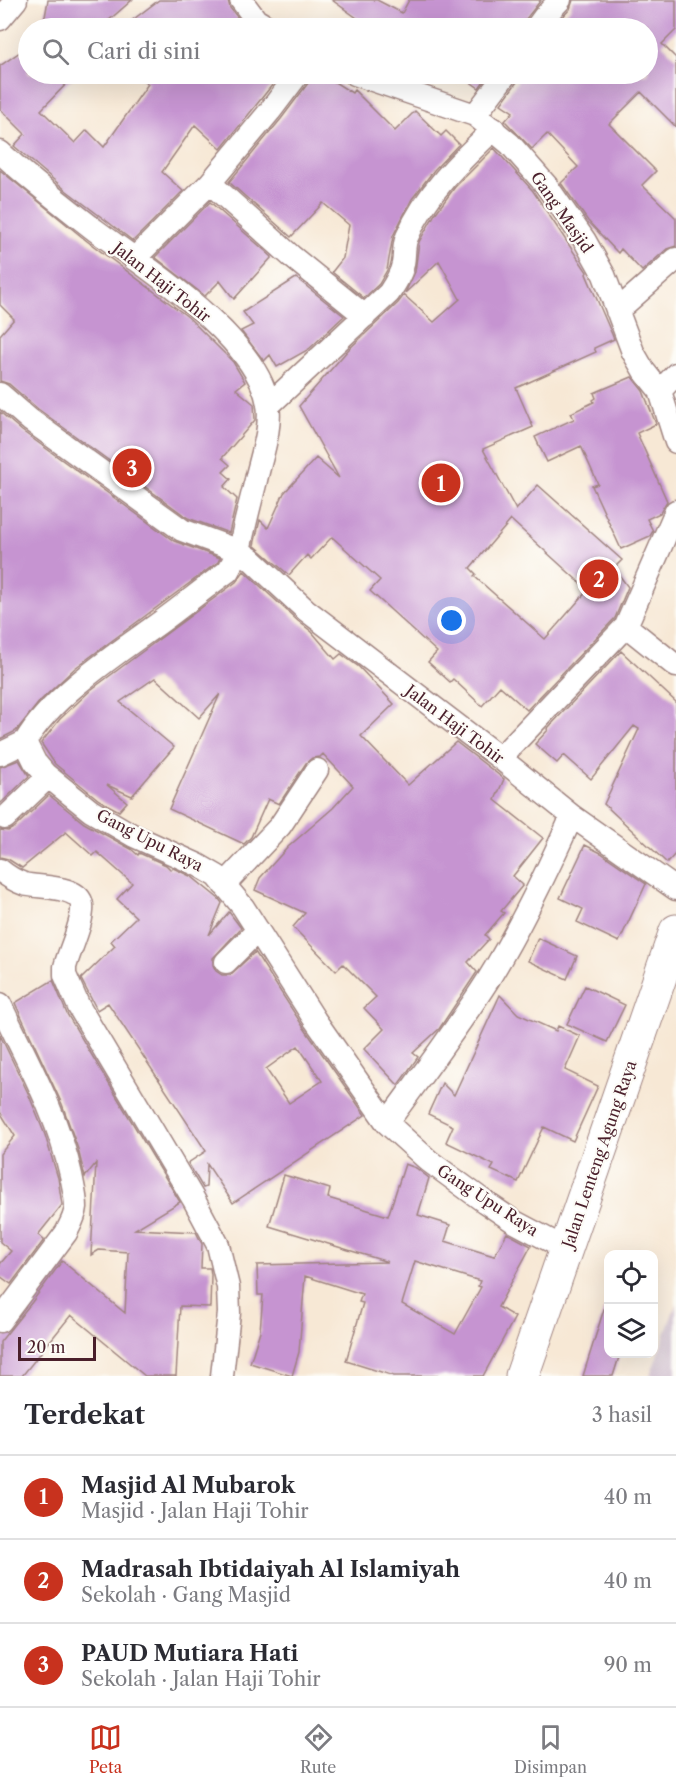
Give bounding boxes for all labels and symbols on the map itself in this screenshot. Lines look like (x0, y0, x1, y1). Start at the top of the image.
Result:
street label: Gang Masjid (527, 167, 597, 257)
street label: Jalan Haji Tohir (107, 236, 215, 327)
pin: 3 (112, 446, 152, 490)
pin: 1 (422, 460, 460, 506)
pin: 2 (580, 556, 618, 602)
your location (437, 606, 466, 635)
street label: Jalan Haji Tohir (399, 679, 509, 768)
street label: Gang Upu Raya (93, 805, 207, 876)
street label: Jalan Lenteng Agung Raya (557, 1057, 641, 1253)
street label: Gang Upu Raya (434, 1160, 543, 1240)
scale bar (18, 1334, 96, 1362)

